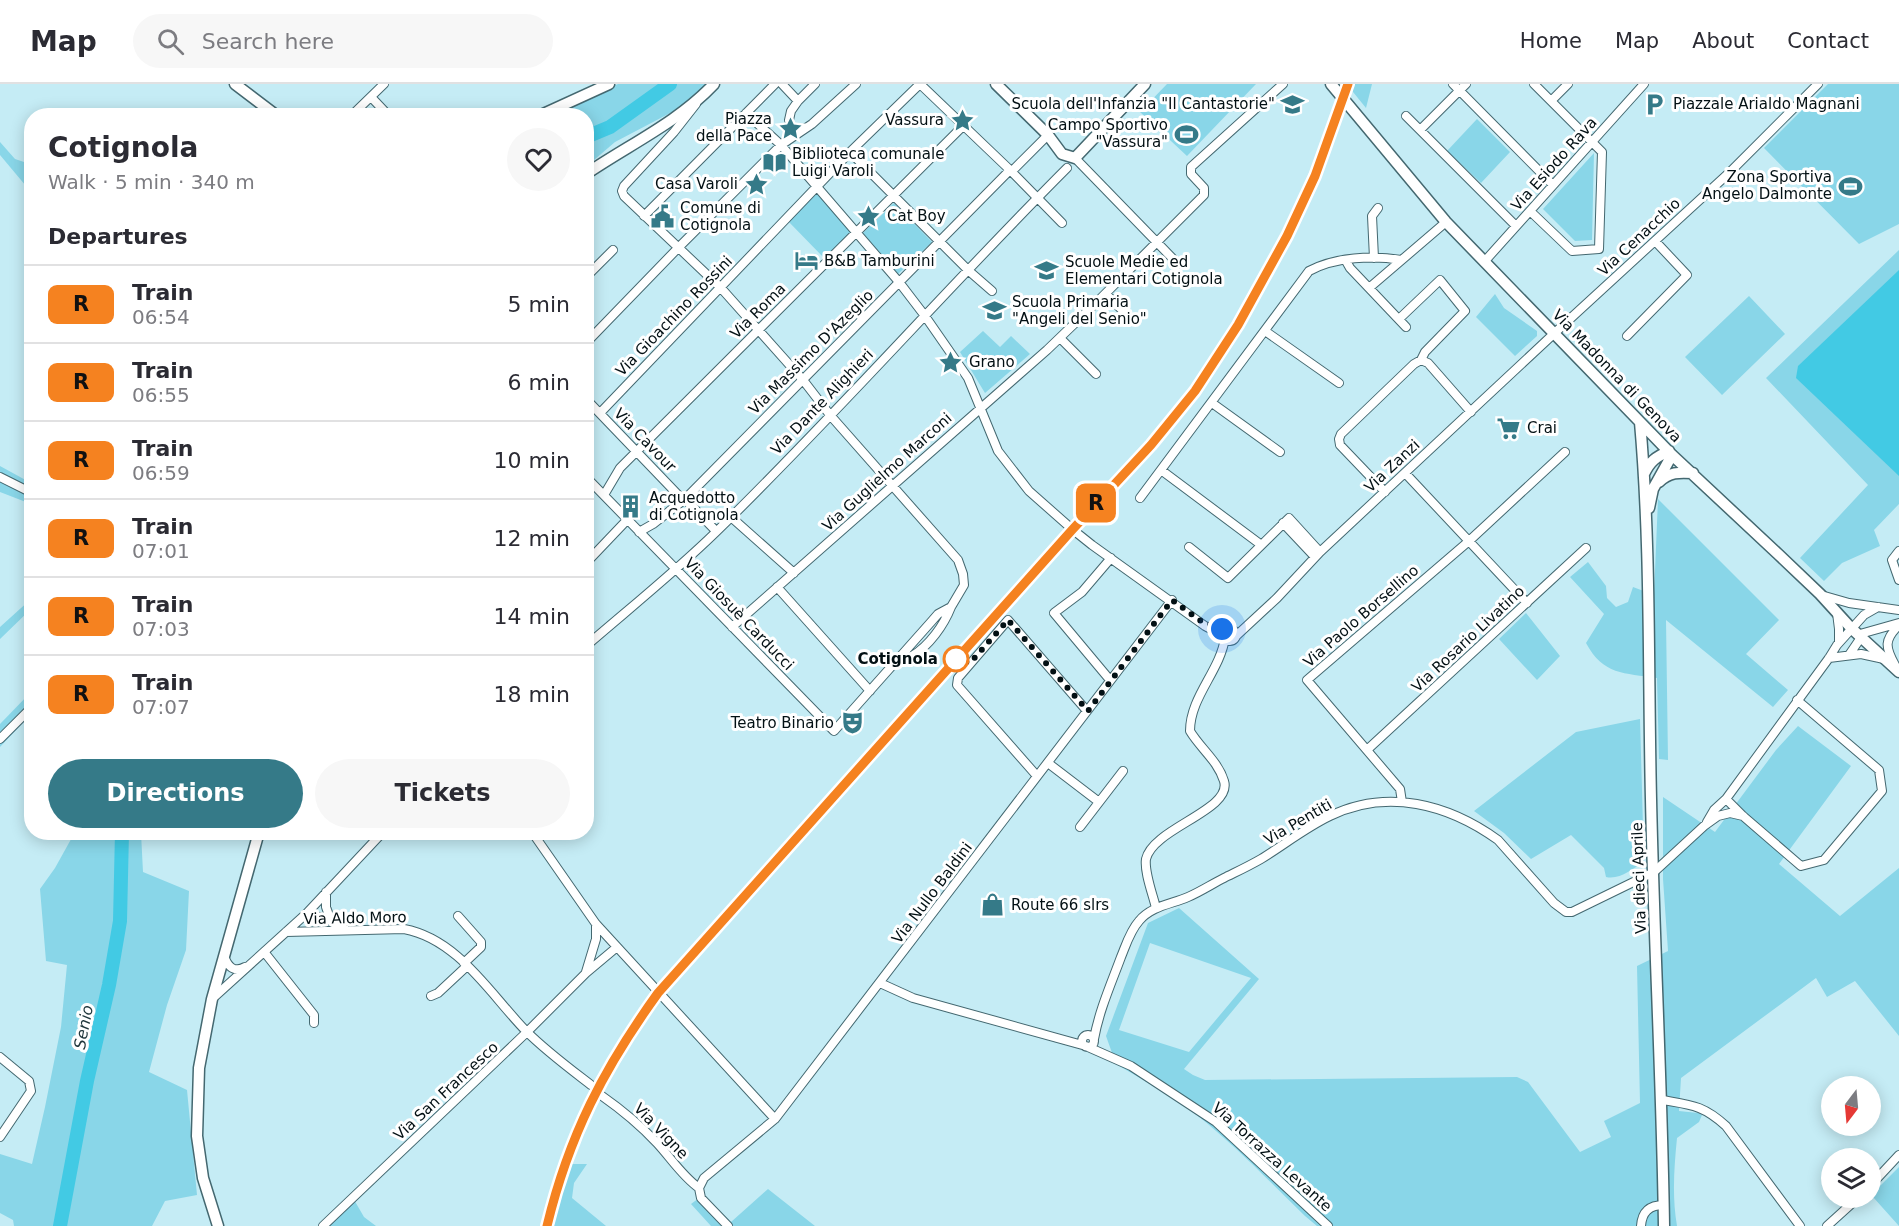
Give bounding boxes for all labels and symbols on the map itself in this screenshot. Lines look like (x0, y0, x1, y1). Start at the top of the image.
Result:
school or university icon: Scuola dell'Infanzia "Il Cantastorie" (1280, 91, 1306, 117)
parking icon: Piazzale Arialdo Magnani (1642, 91, 1668, 117)
place label: Scuola dell'Infanzia "Il Cantastorie" (1011, 95, 1275, 113)
place label: Piazzale Arialdo Magnani (1673, 95, 1860, 113)
place icon: Vassura (949, 107, 975, 133)
place label: Piazza della Pace (696, 110, 772, 145)
place label: Vassura (885, 111, 944, 129)
street label: Via Esiodo Rava (1507, 114, 1601, 214)
place icon: Piazza della Pace (777, 115, 803, 141)
place label: Campo Sportivo "Vassura" (1048, 116, 1168, 151)
sports icon: Campo Sportivo "Vassura" (1173, 121, 1199, 147)
place label: Biblioteca comunale Luigi Varoli (792, 145, 944, 180)
library icon: Biblioteca comunale Luigi Varoli (761, 150, 787, 176)
place label: Zona Sportiva Angelo Dalmonte (1702, 168, 1832, 203)
place icon: Casa Varoli (743, 171, 769, 197)
sports icon: Zona Sportiva Angelo Dalmonte (1837, 173, 1863, 199)
place label: Casa Varoli (655, 175, 738, 193)
street label: Via Cenacchio (1594, 194, 1684, 280)
place label: Comune di Cotignola (680, 199, 761, 234)
place icon: Cat Boy (856, 203, 882, 229)
public building icon: Comune di Cotignola (649, 204, 675, 230)
place label: Cat Boy (887, 207, 946, 225)
hotel icon: B&B Tamburini (793, 248, 819, 274)
street label: Via Gioachino Rossini (612, 252, 736, 380)
place label: B&B Tamburini (824, 252, 935, 270)
place label: Scuole Medie ed Elementari Cotignola (1065, 253, 1223, 288)
school or university icon: Scuole Medie ed Elementari Cotignola (1034, 258, 1060, 284)
street label: Via Roma (727, 280, 789, 342)
street label: Via Massimo D'Azeglio (745, 286, 877, 418)
place label: Scuola Primaria "Angeli del Senio" (1012, 293, 1147, 328)
school or university icon: Scuola Primaria "Angeli del Senio" (981, 298, 1007, 324)
street label: Via Madonna di Genova (1549, 306, 1685, 446)
street label: Via Dante Alighieri (767, 346, 877, 458)
place icon: Grano (938, 349, 964, 375)
place label: Grano (969, 353, 1015, 371)
street label: Via Cavour (610, 404, 680, 476)
street label: Via Guglielmo Marconi (819, 409, 955, 535)
supermarket icon: Crai (1496, 415, 1522, 441)
place label: Crai (1527, 419, 1557, 437)
street label: Via Zanzi (1361, 436, 1423, 496)
line badge: R (1076, 484, 1116, 522)
place label: Acquedotto di Cotignola (649, 489, 739, 524)
building icon: Acquedotto di Cotignola (618, 494, 644, 520)
street label: Via Giosuè Carducci (681, 554, 797, 674)
street label: Via Paolo Borsellino (1300, 561, 1422, 671)
street label: Via Rosario Livatino (1408, 582, 1528, 696)
your location (1207, 614, 1237, 644)
marker: Cotignola (943, 646, 969, 672)
place label: Cotignola (857, 650, 938, 668)
theatre icon: Teatro Binario (839, 710, 865, 736)
place label: Teatro Binario (730, 714, 834, 732)
street label: Via Pentiti (1261, 795, 1335, 849)
street label: Via dieci Aprile (1628, 822, 1650, 934)
street label: Via Nullo Baldini (888, 839, 976, 947)
shop icon: Route 66 slrs (980, 892, 1006, 918)
place label: Route 66 slrs (1011, 896, 1109, 914)
street label: Via Aldo Moro (303, 908, 407, 928)
water label: Senio (70, 1003, 97, 1051)
street label: Via San Francesco (390, 1038, 502, 1144)
north arrow (1821, 1076, 1881, 1136)
street label: Via Vigne (630, 1099, 692, 1163)
street label: Via Torrazza Levante (1208, 1099, 1336, 1215)

